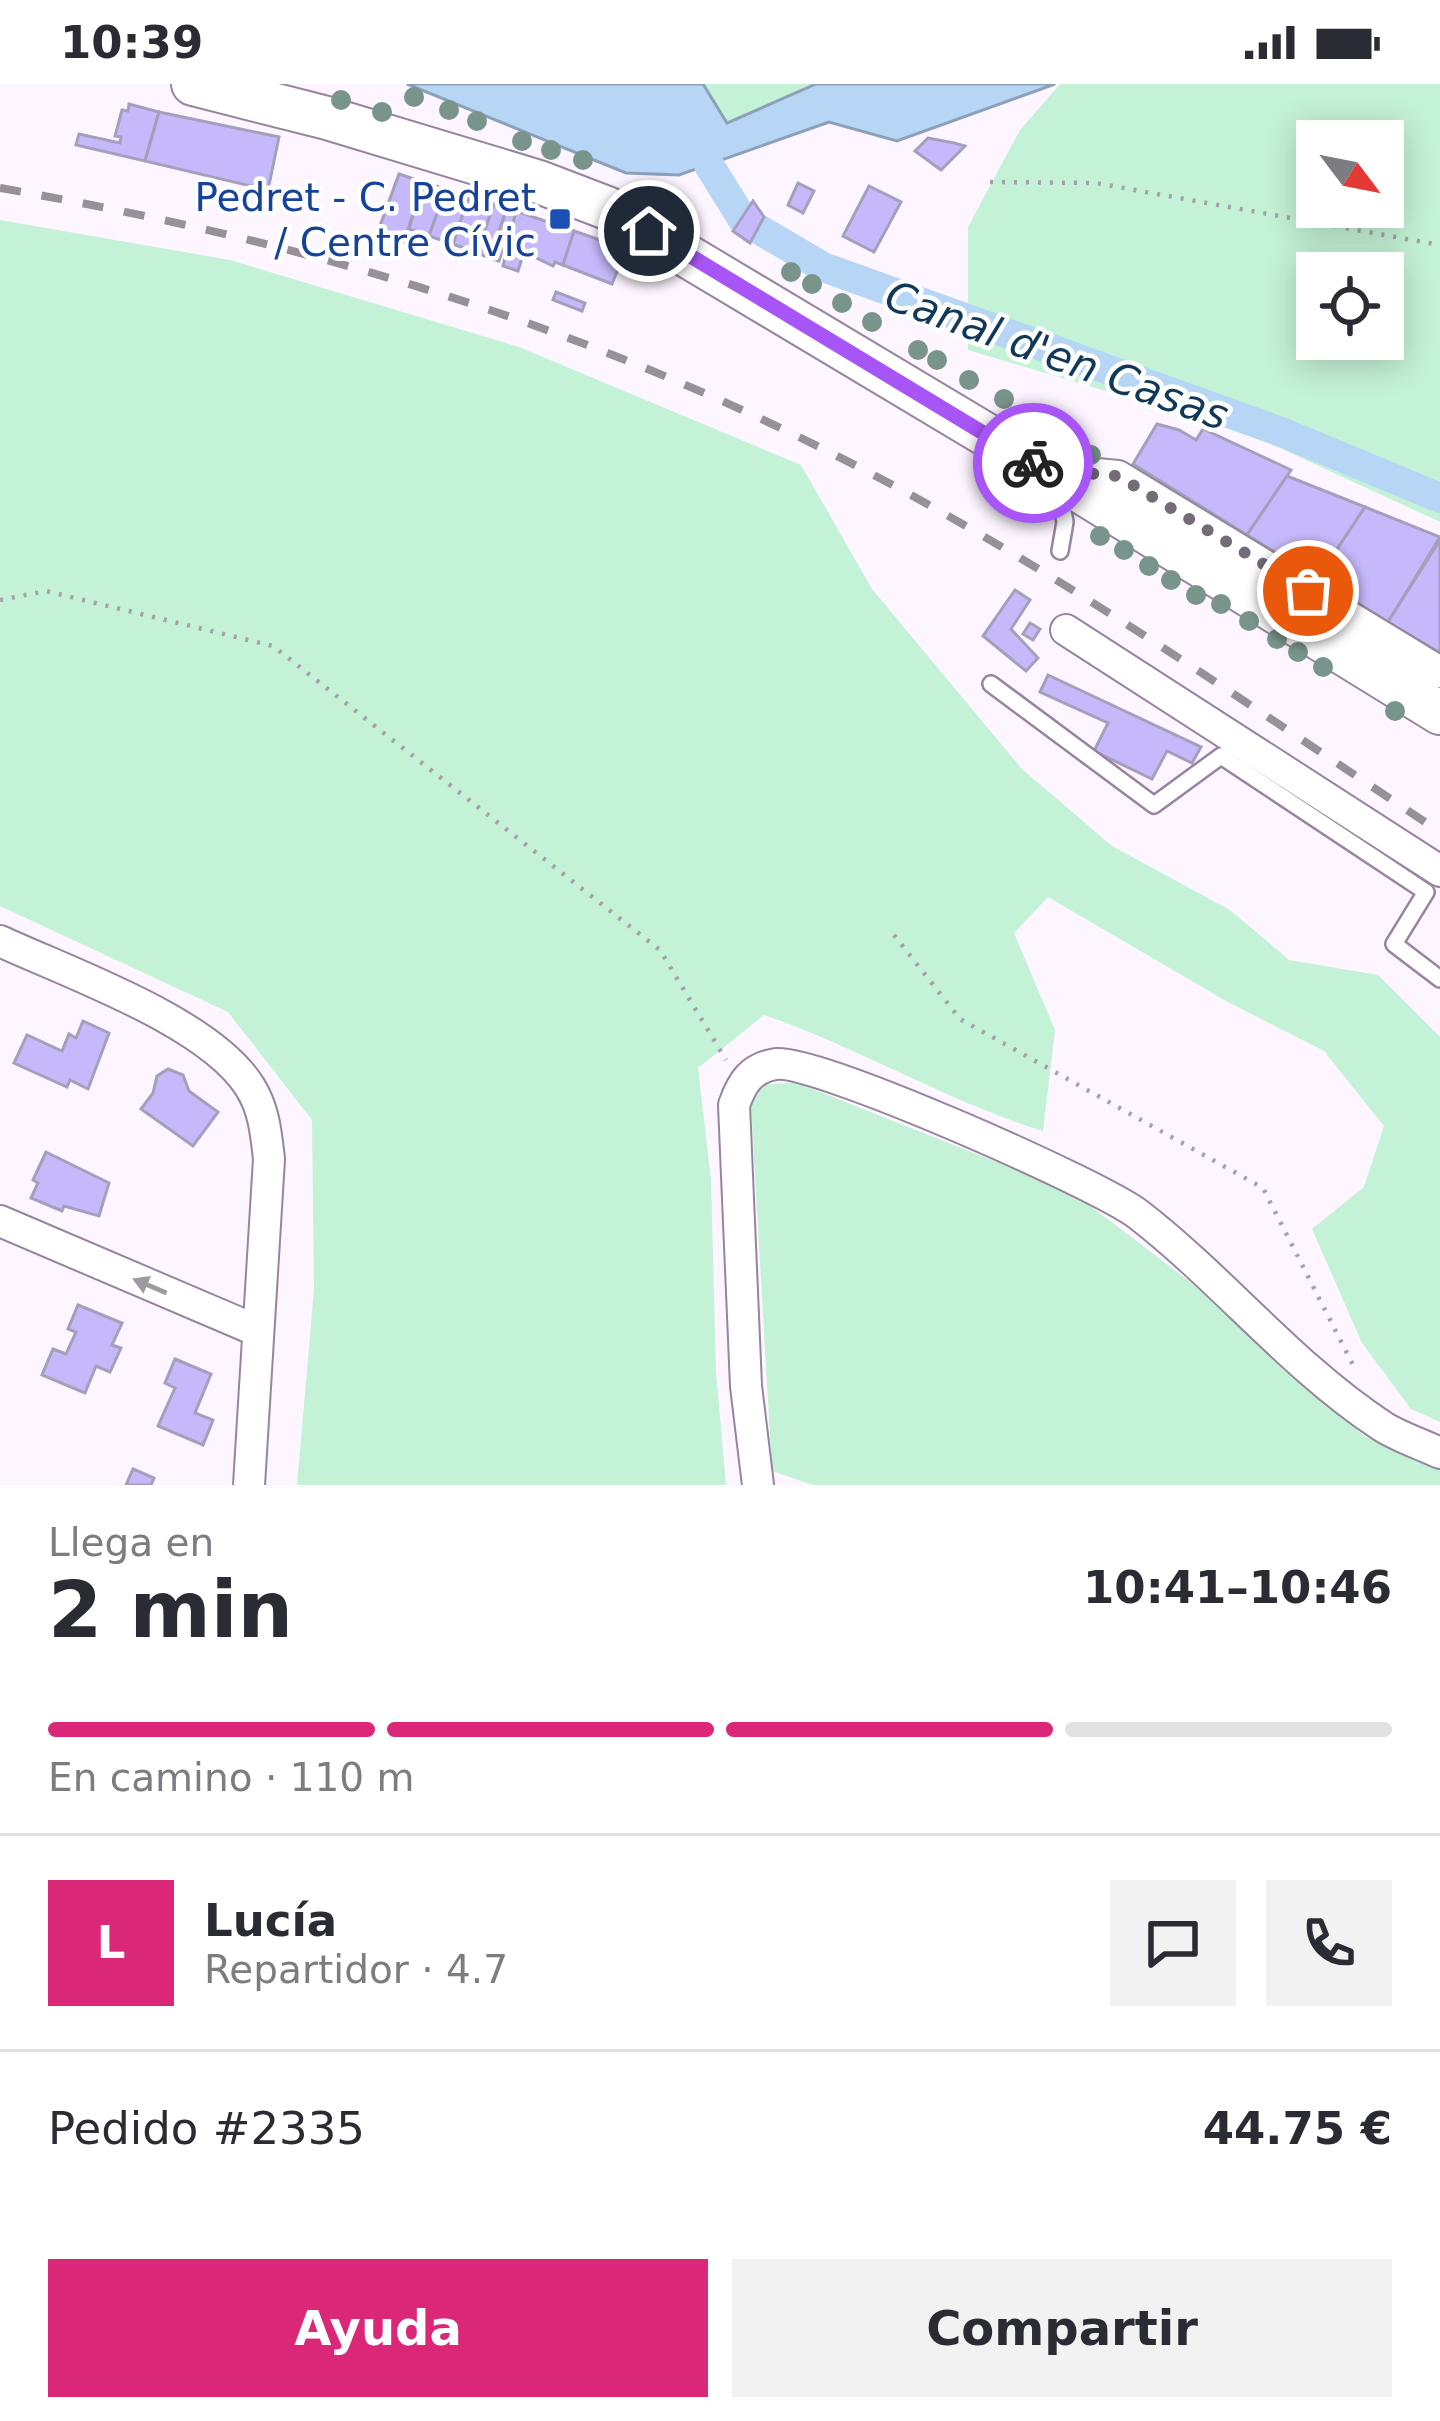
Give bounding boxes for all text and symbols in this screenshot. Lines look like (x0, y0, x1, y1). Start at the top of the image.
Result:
text: 10:39 (60, 16, 203, 69)
north arrow (1296, 120, 1404, 228)
map controls (1296, 120, 1404, 360)
place label: Pedret - C. Pedret / Centre Cívic (194, 175, 536, 265)
pin (598, 180, 700, 282)
icon: home (616, 198, 682, 264)
marker: Pedret - C. Pedret / Centre Cívic (547, 206, 573, 232)
button: locate (1296, 252, 1404, 360)
water label: Canal d'en Casas (879, 271, 1235, 440)
courier (973, 403, 1093, 523)
icon: bike (1000, 430, 1066, 496)
pin (1257, 540, 1359, 642)
icon: bag (1275, 558, 1341, 624)
one-way arrow (133, 1275, 168, 1295)
text: Llega en (48, 1520, 214, 1565)
text: 10:41–10:46 (1083, 1561, 1392, 1614)
text: 2 min (48, 1565, 293, 1655)
text: En camino · 110 m (48, 1755, 415, 1800)
button: chat (1110, 1880, 1236, 2006)
button: phone (1266, 1880, 1392, 2006)
text: Lucía (204, 1894, 337, 1947)
text: L (97, 1916, 125, 1969)
text: Repartidor · 4.7 (204, 1947, 508, 1992)
text: Pedido #2335 (48, 2102, 365, 2155)
text: 44.75 € (1203, 2102, 1392, 2155)
button: Ayuda (48, 2259, 708, 2397)
button: Compartir (732, 2259, 1392, 2397)

